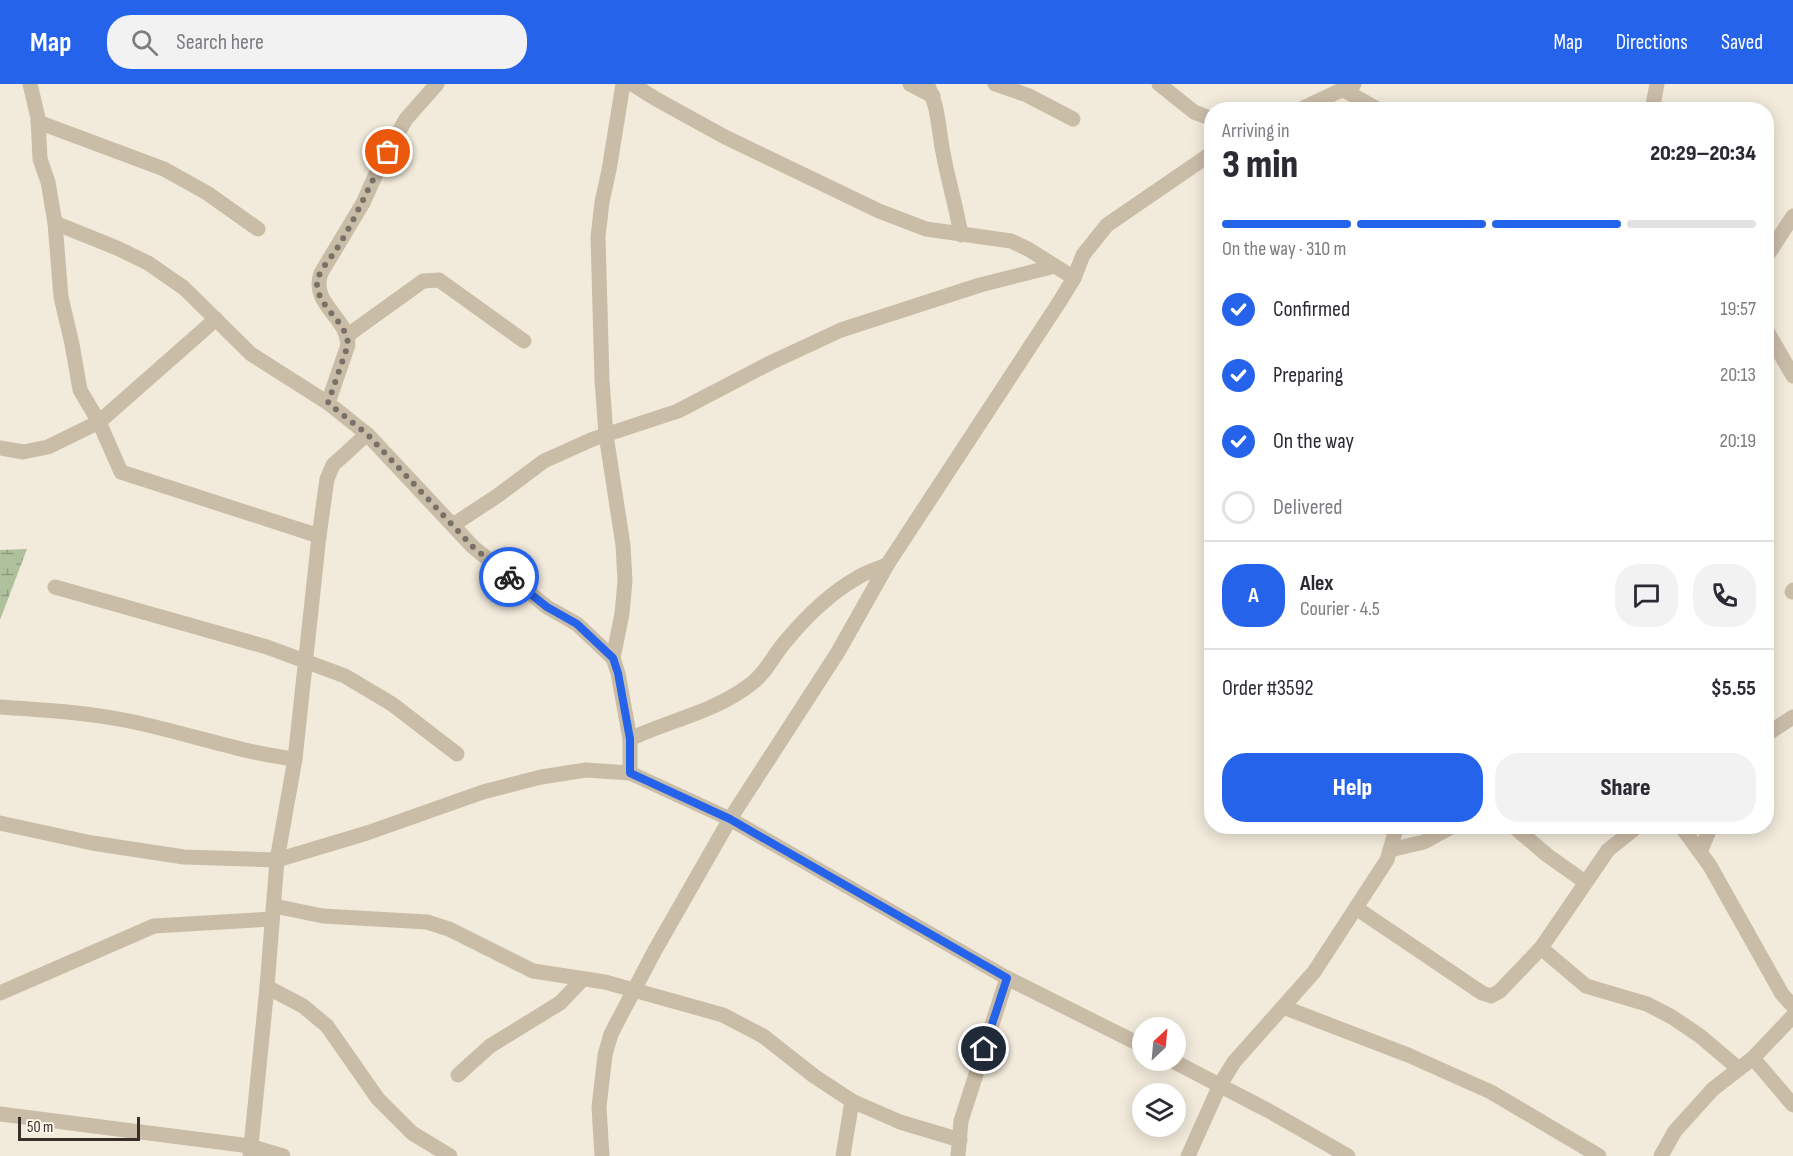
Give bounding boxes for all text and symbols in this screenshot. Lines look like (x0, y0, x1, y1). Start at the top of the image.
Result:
search box (107, 15, 527, 69)
text: Map (30, 26, 71, 59)
icon: search (128, 26, 161, 59)
text: Search here (176, 29, 264, 56)
text: Map (1553, 30, 1583, 55)
text: Directions (1616, 30, 1688, 55)
text: Saved (1721, 30, 1763, 55)
text: Arriving in (1222, 119, 1290, 143)
pin (362, 126, 413, 177)
icon: bag (371, 135, 404, 168)
text: 20:29–20:34 (1650, 140, 1756, 167)
text: 3 min (1222, 142, 1298, 189)
text: On the way · 310 m (1222, 237, 1346, 261)
icon: check (1222, 293, 1255, 326)
text: Confirmed (1273, 296, 1350, 323)
text: 19:57 (1720, 297, 1756, 321)
icon: check (1222, 359, 1255, 392)
text: Preparing (1273, 362, 1343, 389)
text: 20:13 (1720, 363, 1756, 387)
icon: check (1222, 425, 1255, 458)
text: On the way (1273, 428, 1354, 455)
text: 20:19 (1719, 429, 1756, 453)
text: Delivered (1273, 494, 1342, 521)
courier (479, 547, 539, 607)
icon: bike (493, 561, 526, 594)
button: chat (1615, 564, 1678, 627)
button: phone (1693, 564, 1756, 627)
text: Alex (1300, 570, 1333, 597)
text: A (1248, 582, 1259, 609)
text: Courier · 4.5 (1300, 597, 1380, 621)
text: Order #3592 (1222, 675, 1314, 702)
text: $5.55 (1711, 675, 1756, 702)
button: Help (1222, 753, 1483, 822)
button: Share (1495, 753, 1756, 822)
north arrow (1132, 1017, 1186, 1071)
map controls (1132, 1017, 1186, 1137)
pin (958, 1023, 1009, 1074)
icon: home (967, 1032, 1000, 1065)
button: layers (1132, 1083, 1186, 1137)
scale bar (18, 1114, 140, 1142)
text: 50 m (27, 1118, 53, 1137)

